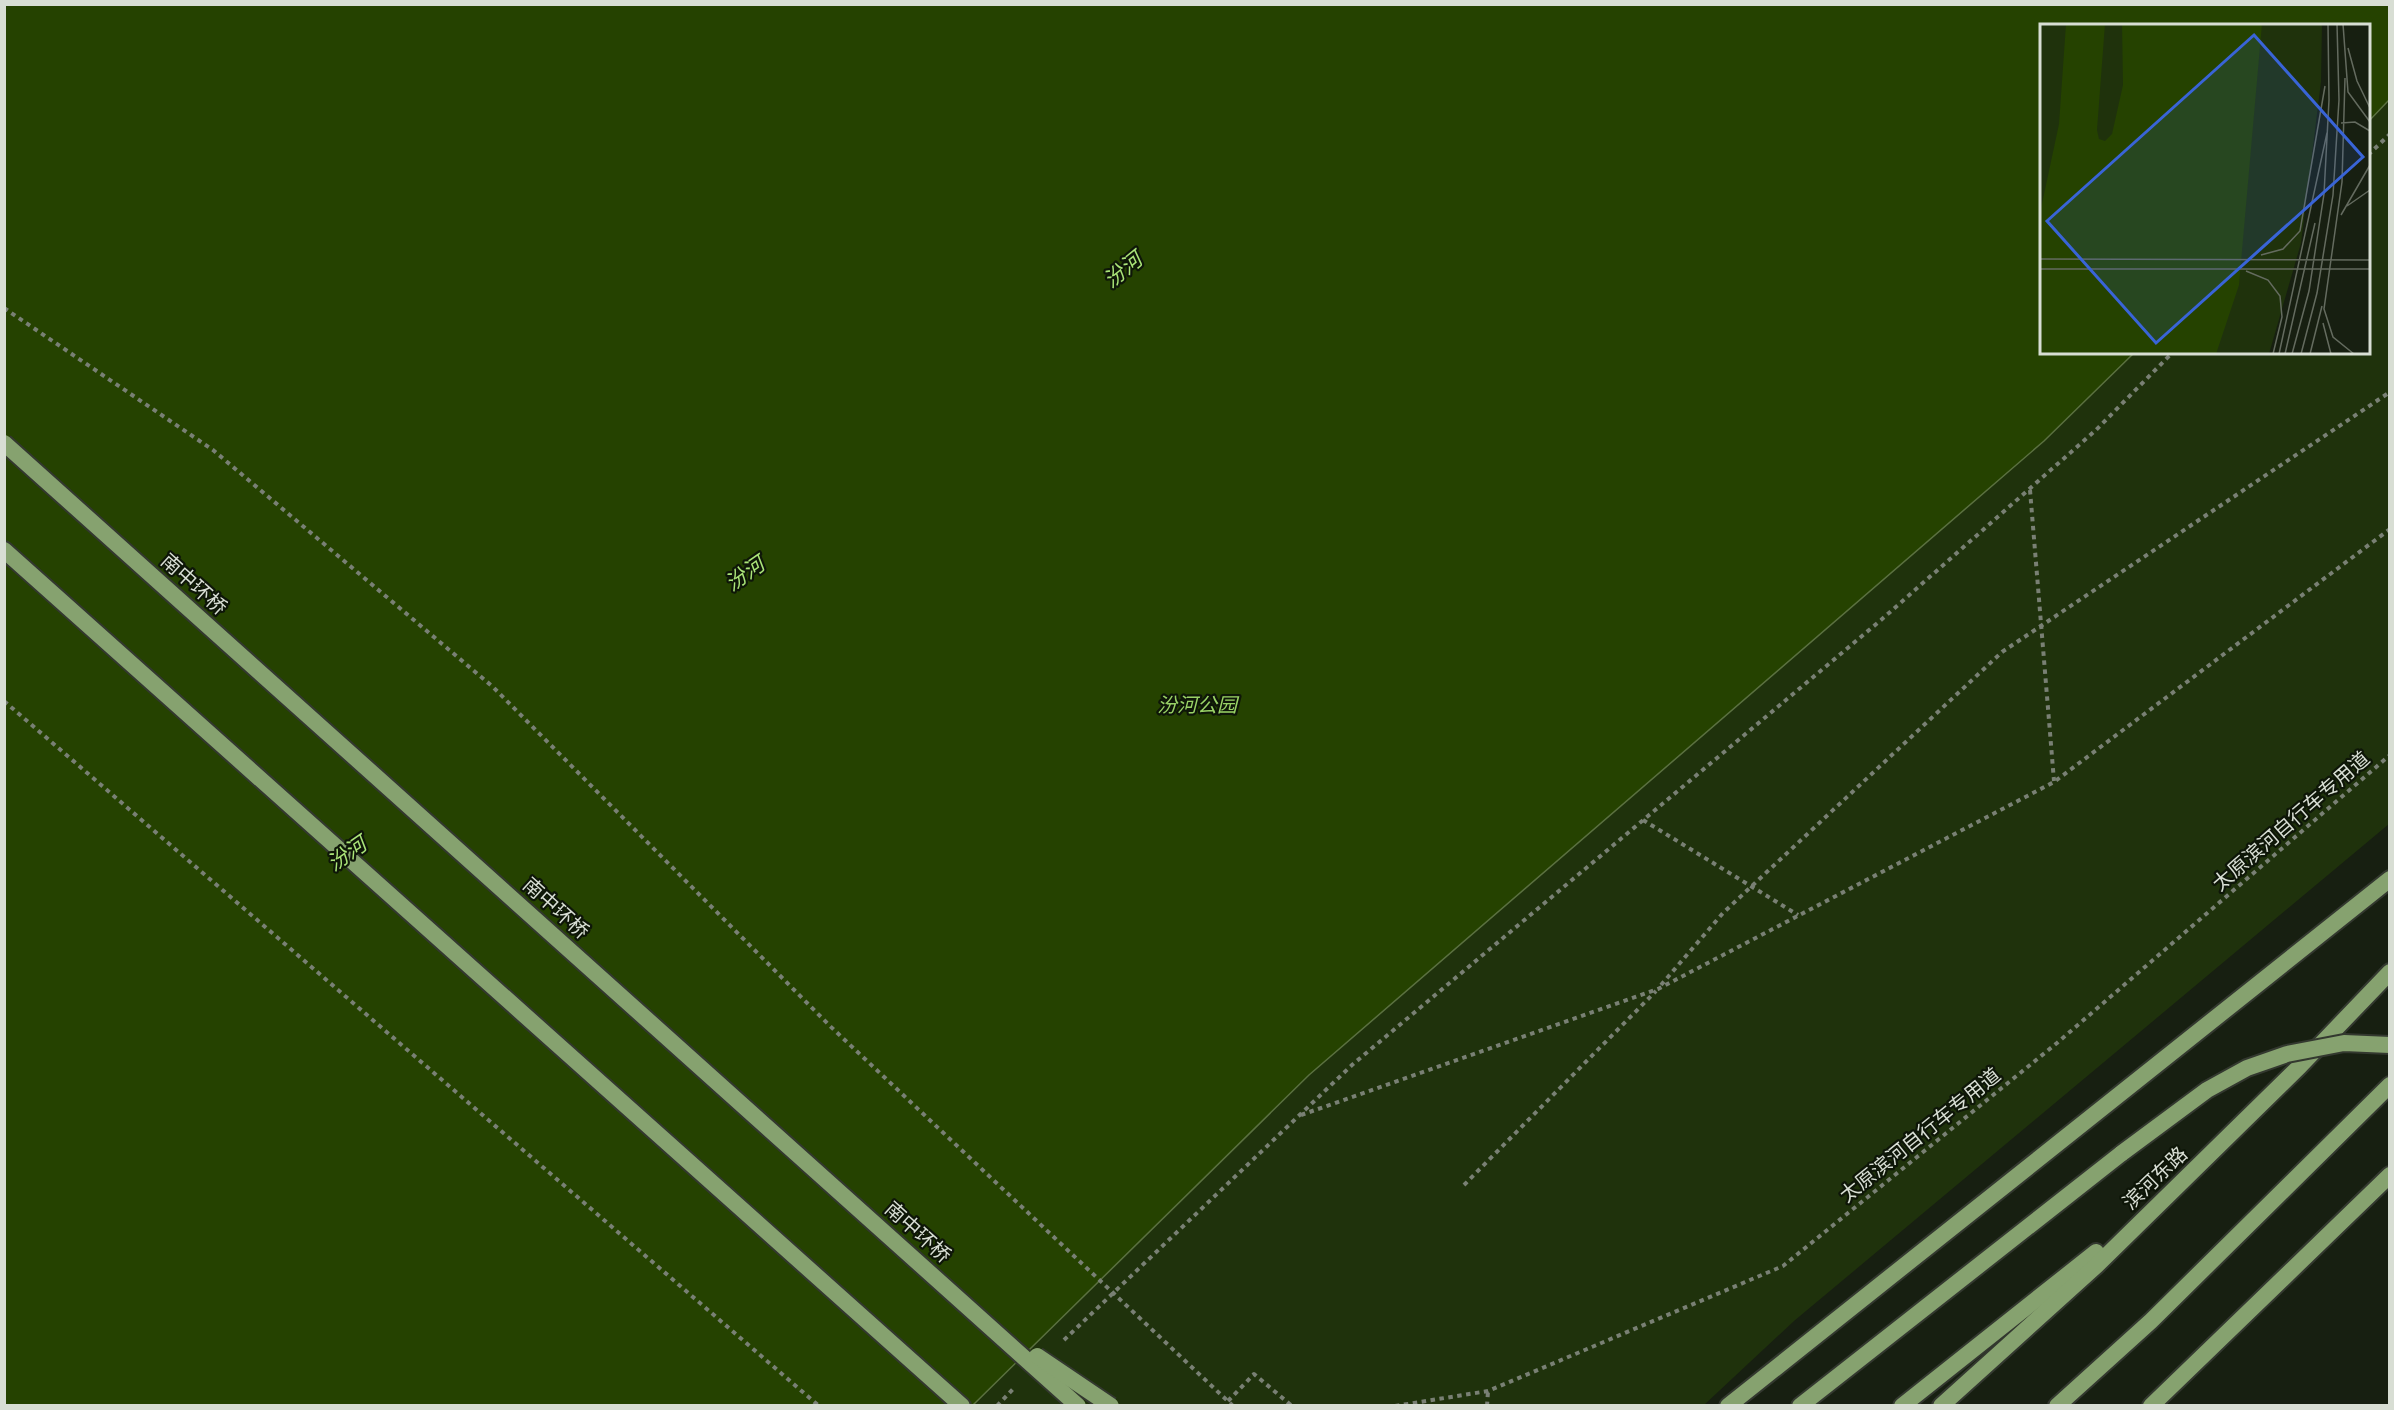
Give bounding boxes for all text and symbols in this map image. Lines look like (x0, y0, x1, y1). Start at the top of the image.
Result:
inset map (2040, 24, 2370, 354)
water label: 汾河 (1098, 243, 1151, 293)
street label: 南中环桥 (156, 548, 232, 620)
water label: 汾河 (720, 548, 773, 597)
park label: 汾河公园 (1157, 692, 1240, 717)
street label: 太原滨河自行车专用道 (2207, 746, 2374, 896)
water label: 汾河 (322, 828, 375, 877)
street label: 南中环桥 (518, 872, 594, 944)
street label: 太原滨河自行车专用道 (1834, 1062, 2005, 1207)
street label: 滨河东路 (2117, 1141, 2192, 1214)
street label: 南中环桥 (880, 1196, 956, 1268)

